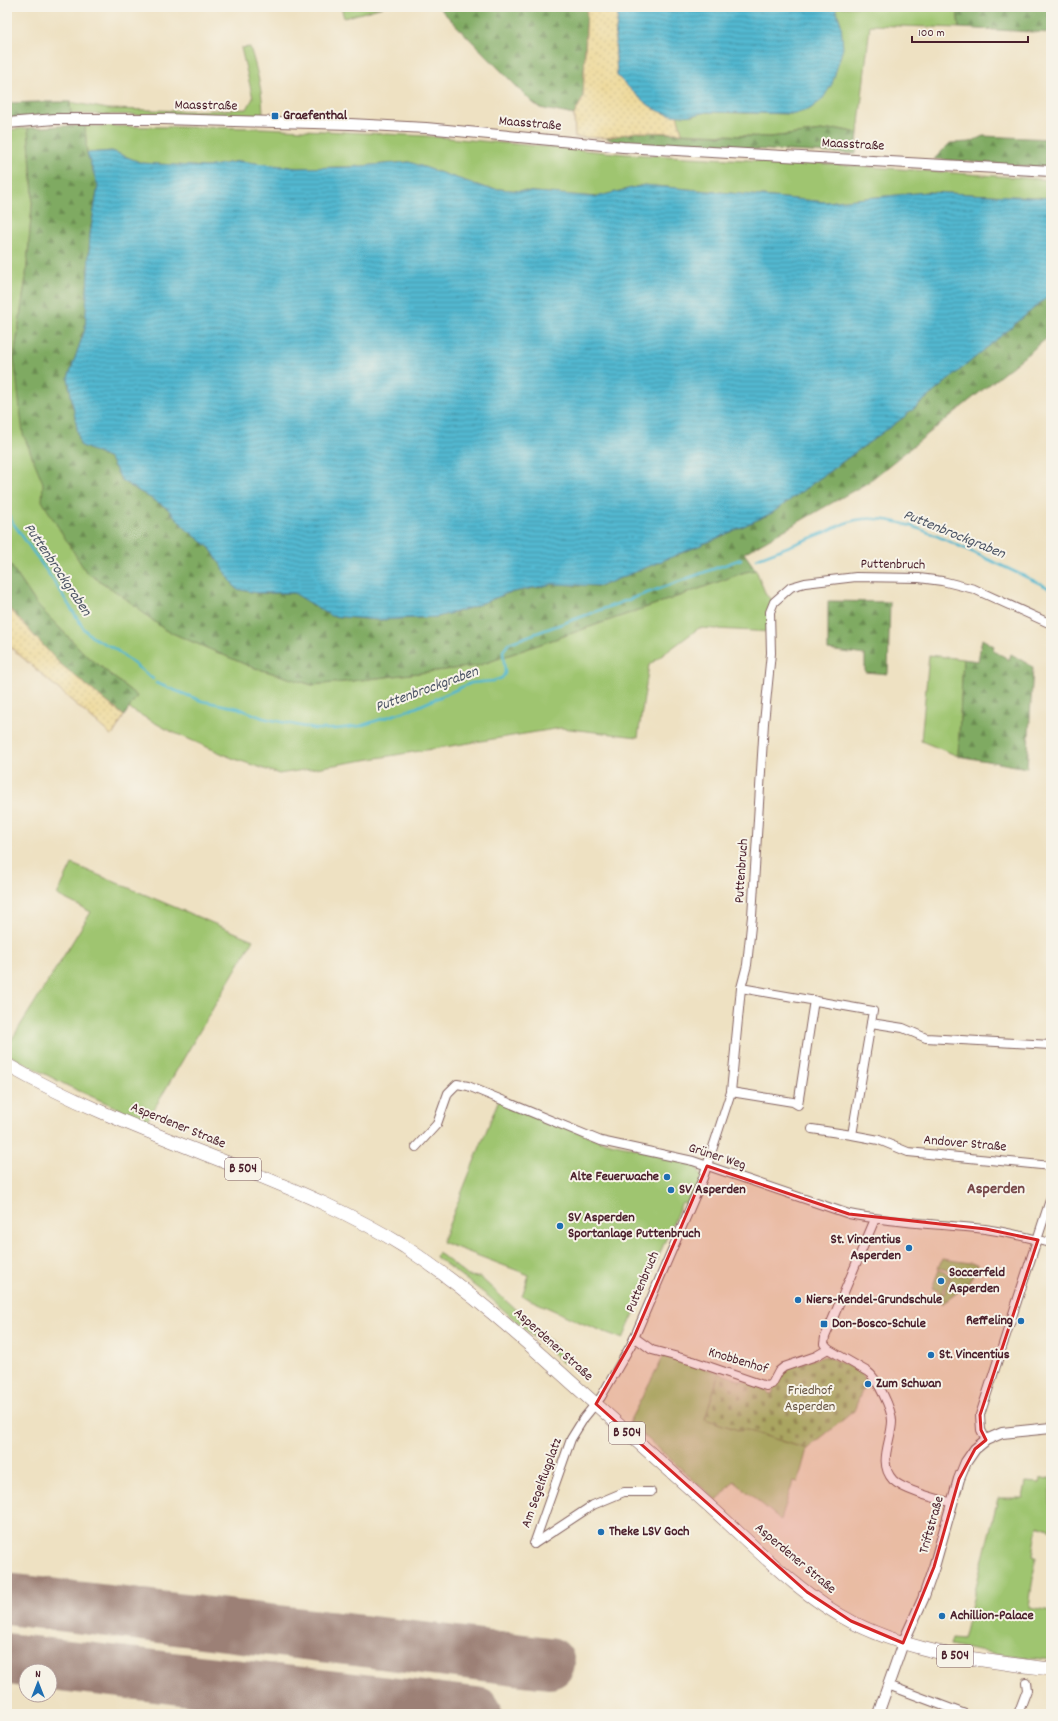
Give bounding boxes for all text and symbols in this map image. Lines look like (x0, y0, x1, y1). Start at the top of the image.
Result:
scale bar (912, 18, 1028, 44)
text: 100 m (918, 25, 945, 42)
street label: Maasstraße (174, 95, 238, 117)
place label: Graefenthal (283, 106, 348, 126)
marker: Graefenthal (270, 111, 280, 121)
street label: Maasstraße (498, 111, 562, 137)
street label: Maasstraße (821, 133, 885, 157)
water label: Puttenbrockgraben (900, 505, 1009, 566)
water label: Puttenbrockgraben (18, 519, 97, 622)
street label: Puttenbruch (860, 554, 926, 576)
water label: Puttenbrockgraben (372, 661, 482, 719)
street label: Puttenbruch (730, 838, 754, 904)
street label: Asperdener Straße (127, 1098, 229, 1154)
street label: Andover Straße (923, 1130, 1007, 1158)
street label: Grüner Weg (686, 1138, 748, 1176)
road number: B 504 (225, 1158, 261, 1180)
place label: Alte Feuerwache (570, 1167, 659, 1187)
marker: Alte Feuerwache (662, 1172, 672, 1182)
district label: Asperden (967, 1178, 1025, 1201)
place label: SV Asperden (679, 1180, 746, 1200)
marker: SV Asperden (666, 1185, 676, 1195)
place label: SV Asperden Sportanlage Puttenbruch (568, 1208, 701, 1244)
marker: SV Asperden Sportanlage Puttenbruch (555, 1221, 565, 1231)
place label: St. Vincentius Asperden (830, 1230, 902, 1266)
marker: St. Vincentius Asperden (904, 1243, 914, 1253)
street label: Puttenbruch (621, 1248, 665, 1316)
place label: Soccerfeld Asperden (949, 1263, 1005, 1299)
marker: Soccerfeld Asperden (936, 1276, 946, 1286)
place label: Niers-Kendel-Grundschule (806, 1290, 942, 1310)
marker: Niers-Kendel-Grundschule (793, 1295, 803, 1305)
street label: Asperdener Straße (509, 1304, 597, 1386)
place label: Reffeling (966, 1311, 1013, 1331)
place label: Don-Bosco-Schule (832, 1314, 926, 1334)
marker: Reffeling (1016, 1316, 1026, 1326)
marker: Don-Bosco-Schule (819, 1319, 829, 1329)
street label: Knobbenhof (706, 1342, 771, 1380)
place label: St. Vincentius (939, 1345, 1010, 1365)
marker: St. Vincentius (926, 1350, 936, 1360)
place label: Zum Schwan (876, 1374, 942, 1394)
marker: Zum Schwan (863, 1379, 873, 1389)
park label: Friedhof Asperden (785, 1381, 835, 1417)
road number: B 504 (609, 1422, 645, 1444)
street label: Am Segelflugplatz (516, 1435, 568, 1531)
street label: Triftstraße (914, 1494, 950, 1556)
street label: Asperdener Straße (750, 1519, 840, 1599)
place label: Theke LSV Goch (609, 1522, 690, 1542)
marker: Theke LSV Goch (596, 1527, 606, 1537)
place label: Achillion-Palace (950, 1606, 1034, 1626)
marker: Achillion-Palace (937, 1611, 947, 1621)
road number: B 504 (937, 1645, 973, 1667)
north arrow (18, 1663, 58, 1703)
text: N (35, 1667, 41, 1683)

